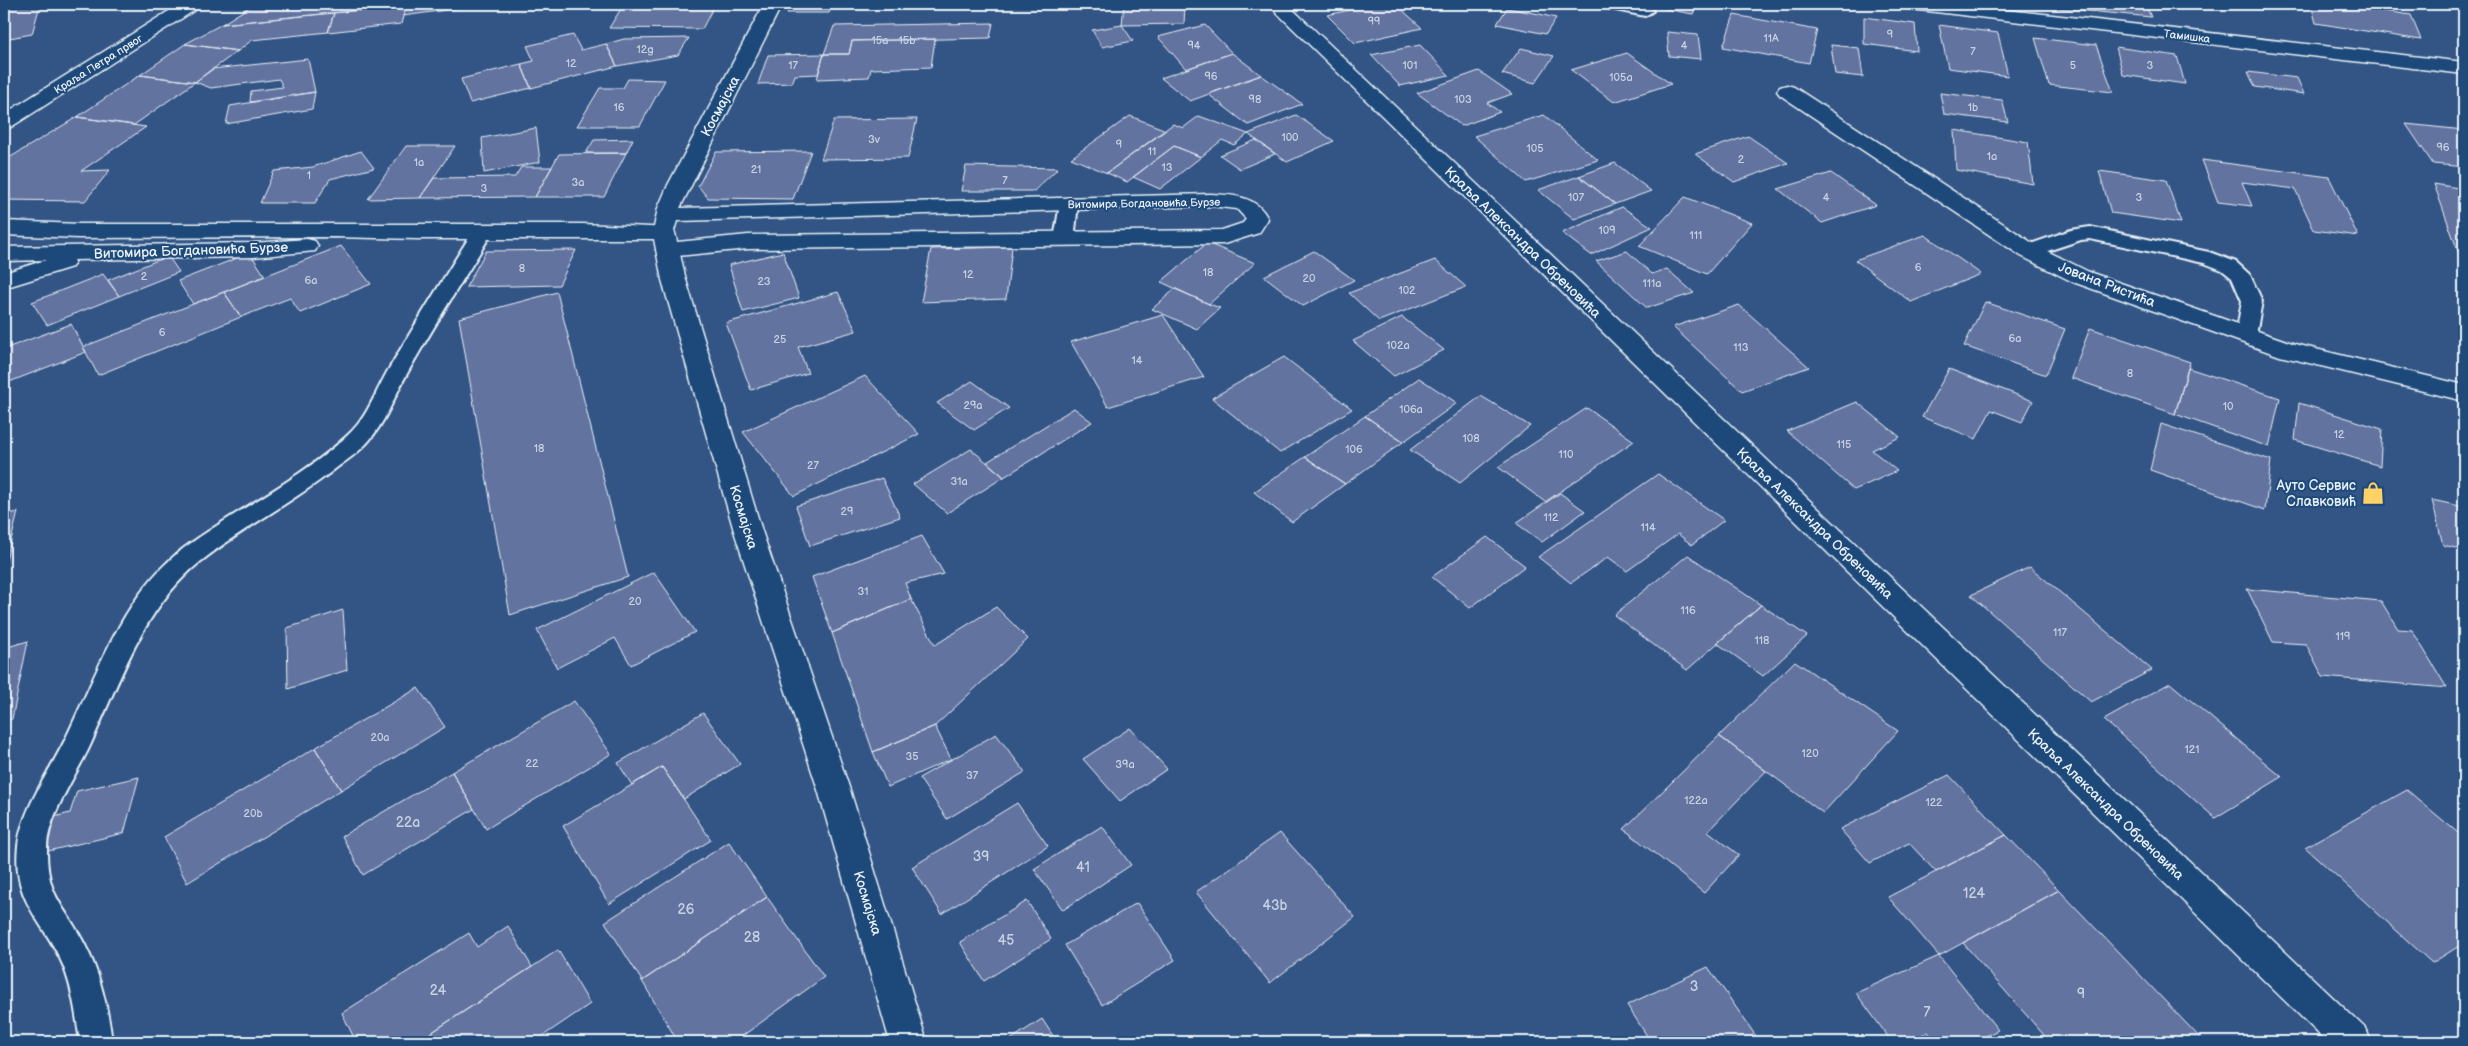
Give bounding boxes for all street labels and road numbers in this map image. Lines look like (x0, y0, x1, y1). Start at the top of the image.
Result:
street label: Тамишка (2163, 27, 2212, 46)
street label: Краља Петра првог (52, 32, 145, 97)
street label: Космајска (697, 72, 744, 139)
street label: Краља Александра Обреновића (1441, 163, 1605, 322)
street label: Витомира Богдановића Бурзе (1068, 196, 1220, 211)
street label: Витомира Богдановића Бурзе (94, 239, 289, 262)
street label: Јована Ристића (2056, 258, 2158, 311)
street label: Краља Александра Обреновића (1733, 444, 1897, 603)
street label: Космајска (726, 483, 762, 552)
street label: Краља Александра Обреновића (2024, 725, 2188, 884)
street label: Космајска (850, 869, 886, 938)

